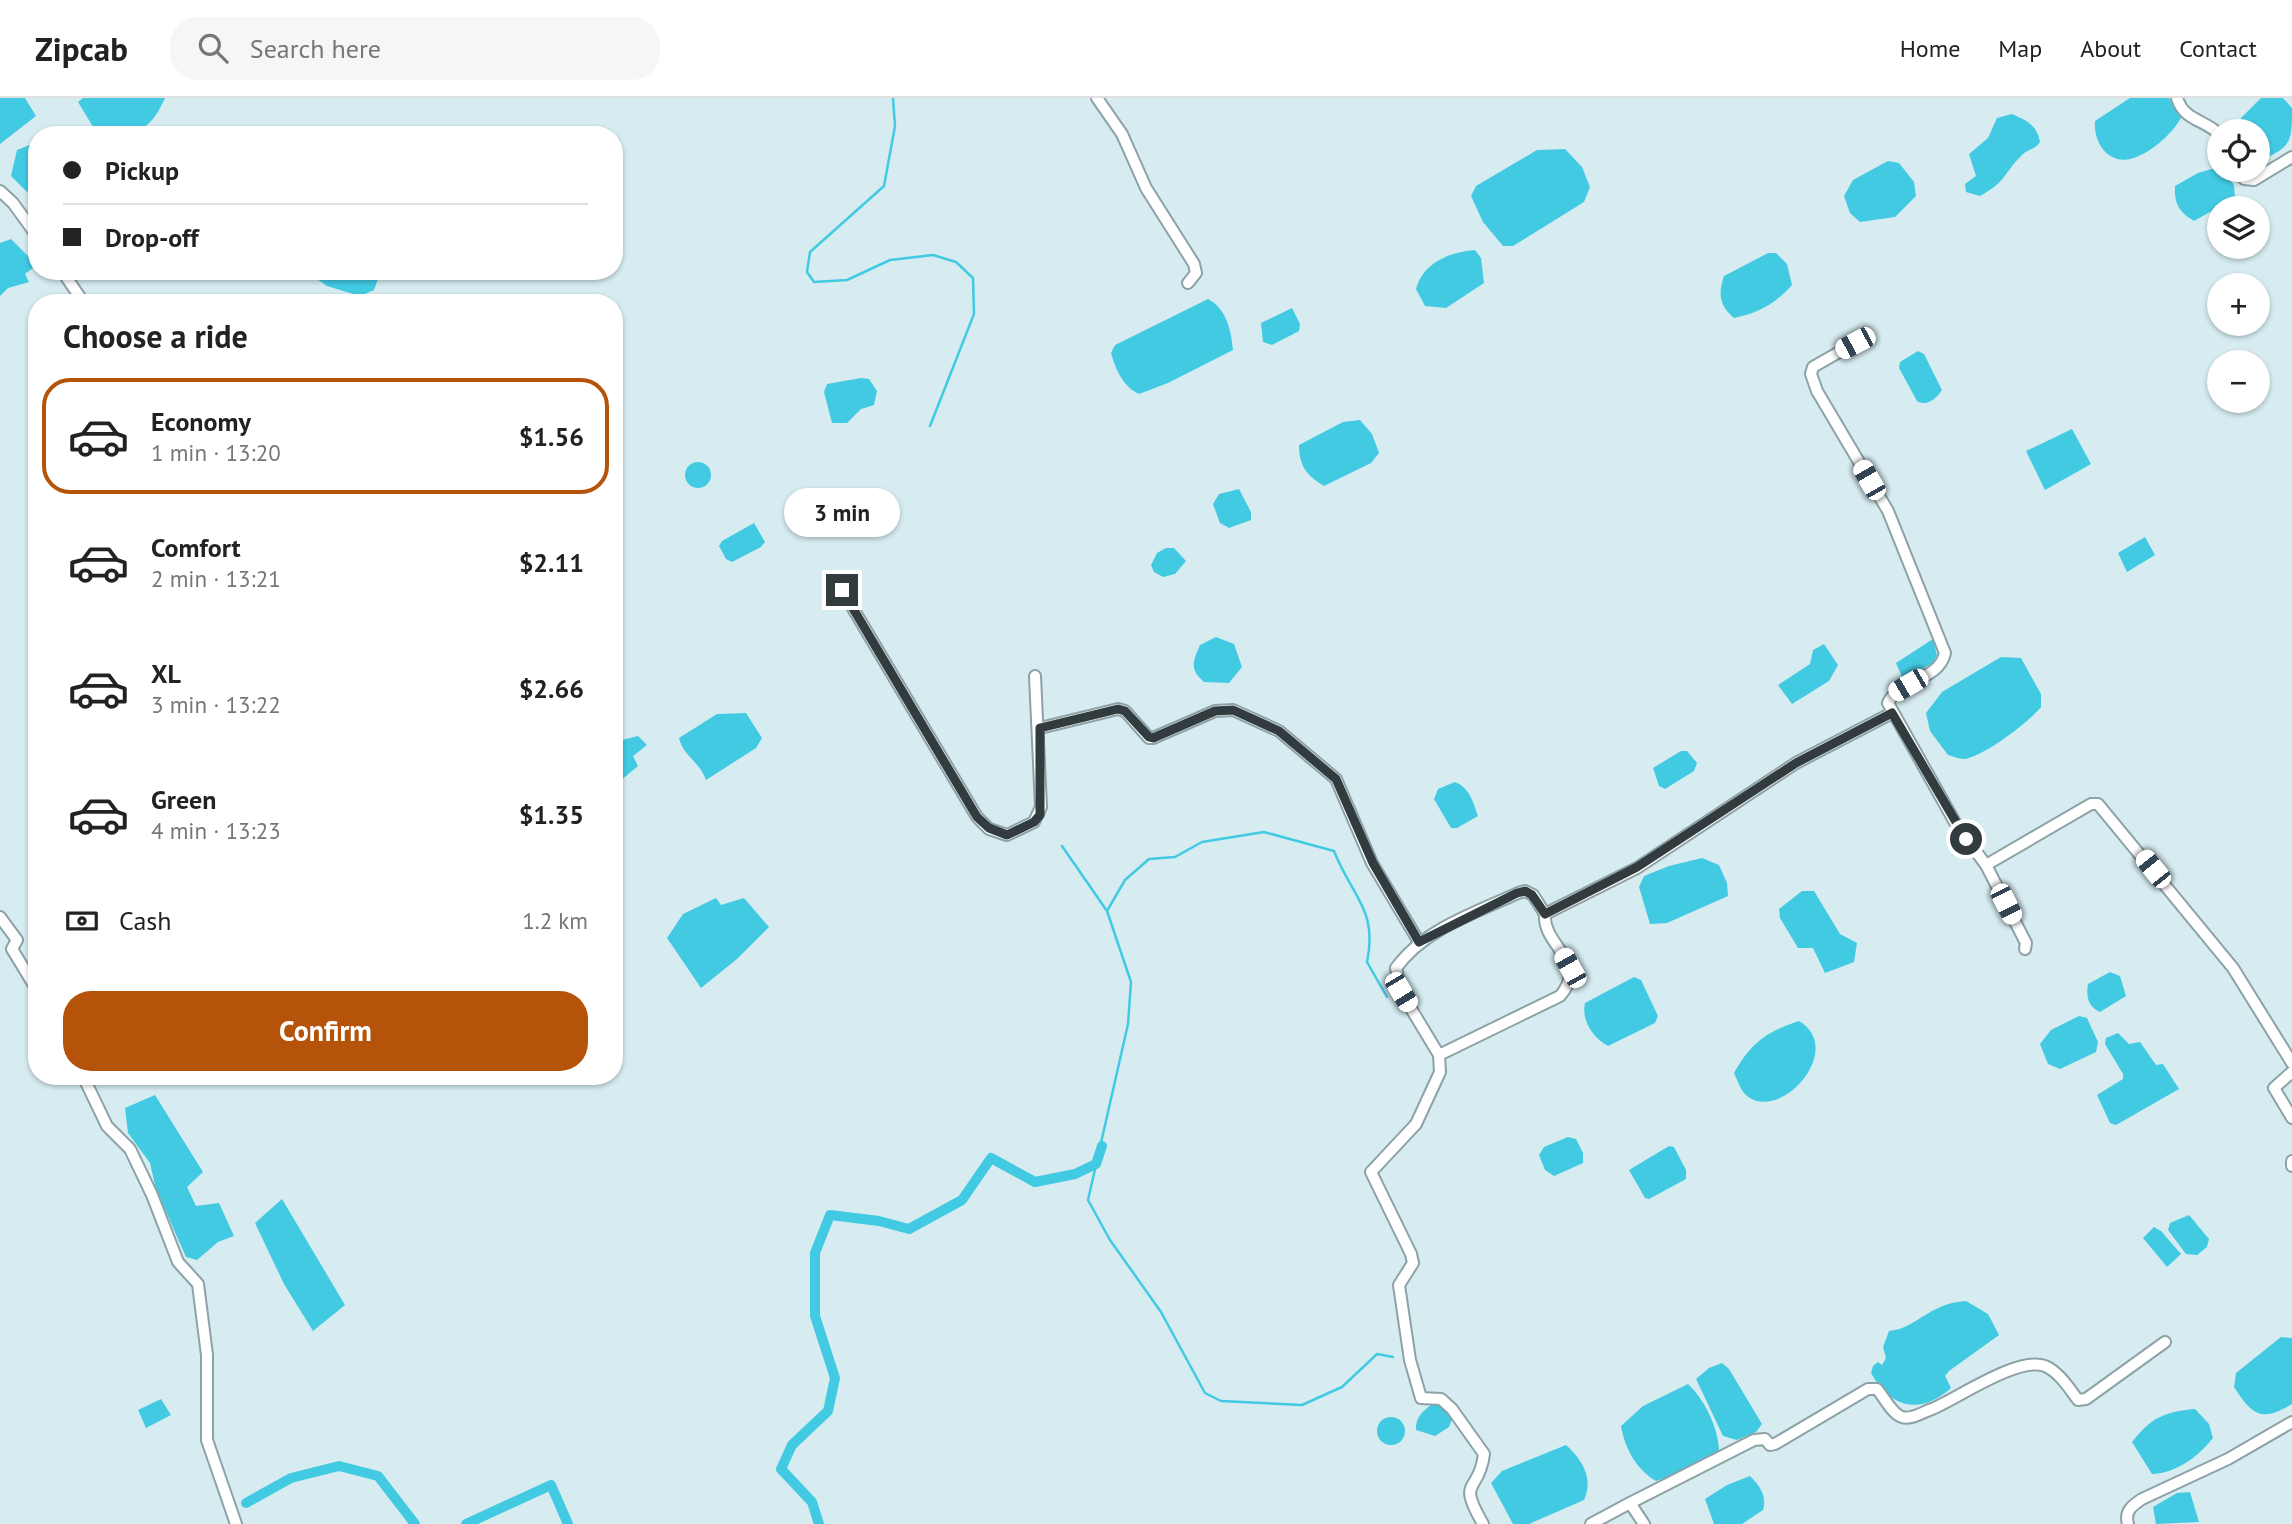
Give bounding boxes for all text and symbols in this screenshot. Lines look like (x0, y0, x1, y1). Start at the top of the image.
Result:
search box (170, 17, 660, 80)
text: Zipcab (35, 27, 128, 70)
icon: search (194, 29, 232, 67)
text: Search here (250, 32, 381, 65)
text: Home (1900, 33, 1960, 64)
text: Map (1998, 33, 2042, 64)
text: About (2080, 33, 2141, 64)
text: Contact (2179, 33, 2257, 64)
map controls (2207, 119, 2270, 413)
button: locate (2207, 119, 2270, 182)
text: Pickup (105, 154, 179, 187)
button: layers (2207, 196, 2270, 259)
text: Drop-off (105, 221, 199, 254)
button: + (2207, 273, 2270, 336)
text: Choose a ride (63, 315, 248, 357)
car (1832, 324, 1879, 362)
button: − (2207, 350, 2270, 413)
icon: car (67, 405, 130, 468)
text: Economy (151, 405, 251, 438)
text: $1.56 (519, 420, 584, 453)
text: 1 min · 13:20 (151, 438, 281, 467)
car (1850, 457, 1889, 503)
callout: 3 min (784, 489, 900, 538)
text: 3 min (814, 498, 870, 527)
icon: car (67, 531, 130, 594)
text: Comfort (151, 531, 241, 564)
text: $2.11 (519, 546, 584, 579)
text: 2 min · 13:21 (151, 564, 281, 593)
route end (826, 574, 858, 606)
icon: car (67, 657, 130, 720)
text: XL (151, 657, 181, 690)
car (1885, 665, 1932, 705)
text: $2.66 (519, 672, 584, 705)
text: 3 min · 13:22 (151, 690, 281, 719)
icon: car (67, 783, 130, 846)
text: Green (151, 783, 216, 816)
text: $1.35 (519, 798, 584, 831)
text: 4 min · 13:23 (151, 816, 281, 845)
route start (1950, 823, 1982, 855)
car (2132, 846, 2175, 892)
car (1988, 881, 2025, 927)
icon: cash (63, 902, 101, 940)
text: Cash (119, 904, 171, 937)
text: 1.2 km (522, 906, 588, 935)
car (1551, 945, 1590, 991)
car (1382, 969, 1421, 1015)
button: Confirm (63, 991, 588, 1071)

